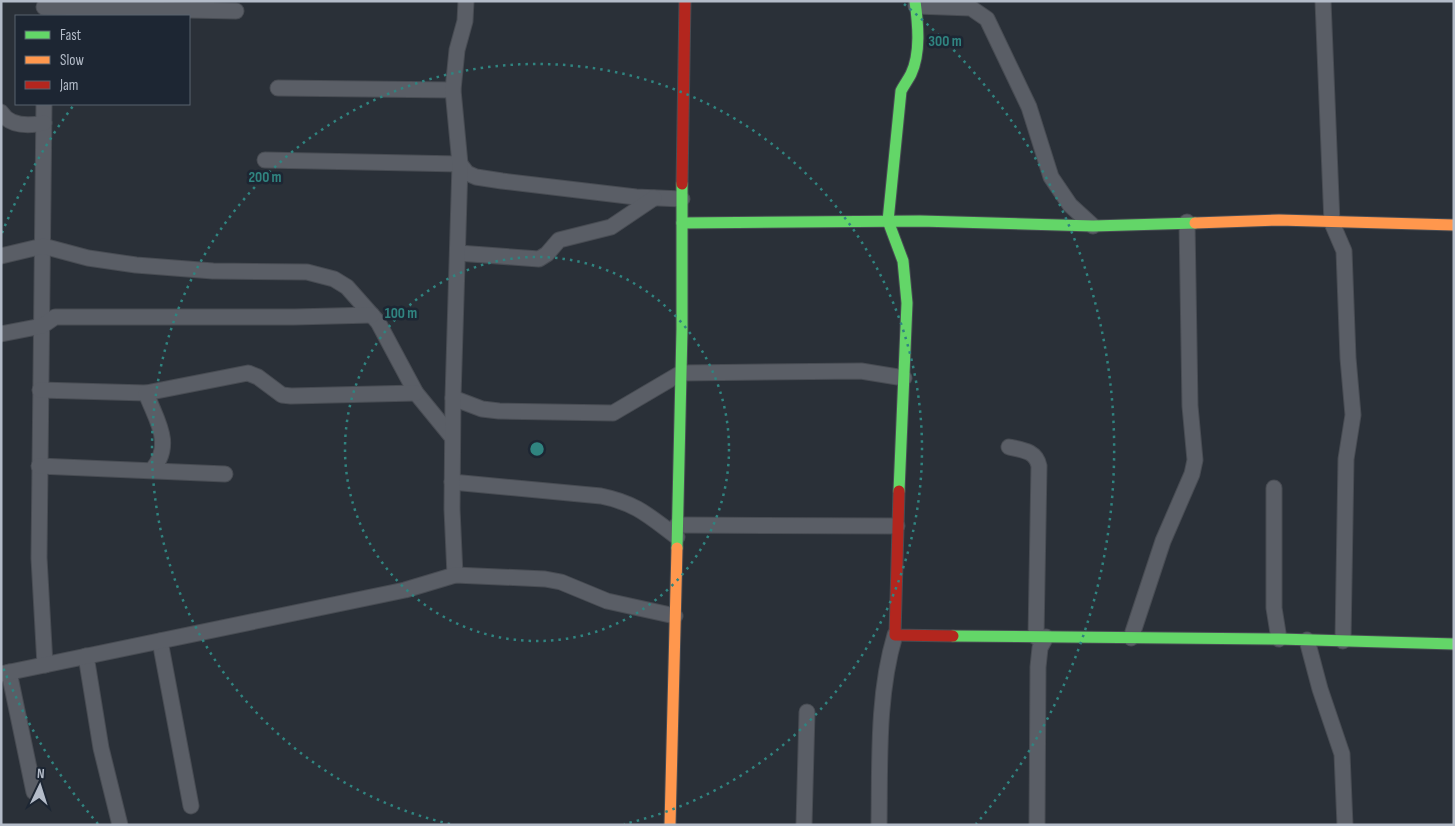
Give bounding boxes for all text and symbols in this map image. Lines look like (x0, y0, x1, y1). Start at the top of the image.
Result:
legend (15, 15, 190, 105)
text: Fast (60, 26, 82, 45)
text: 300 m (928, 32, 962, 51)
text: Slow (60, 51, 84, 70)
text: Jam (59, 76, 78, 95)
text: 200 m (248, 168, 282, 187)
text: 100 m (385, 304, 417, 323)
centre of rings (528, 440, 546, 458)
north arrow (15, 761, 65, 811)
text: N (37, 765, 45, 782)

